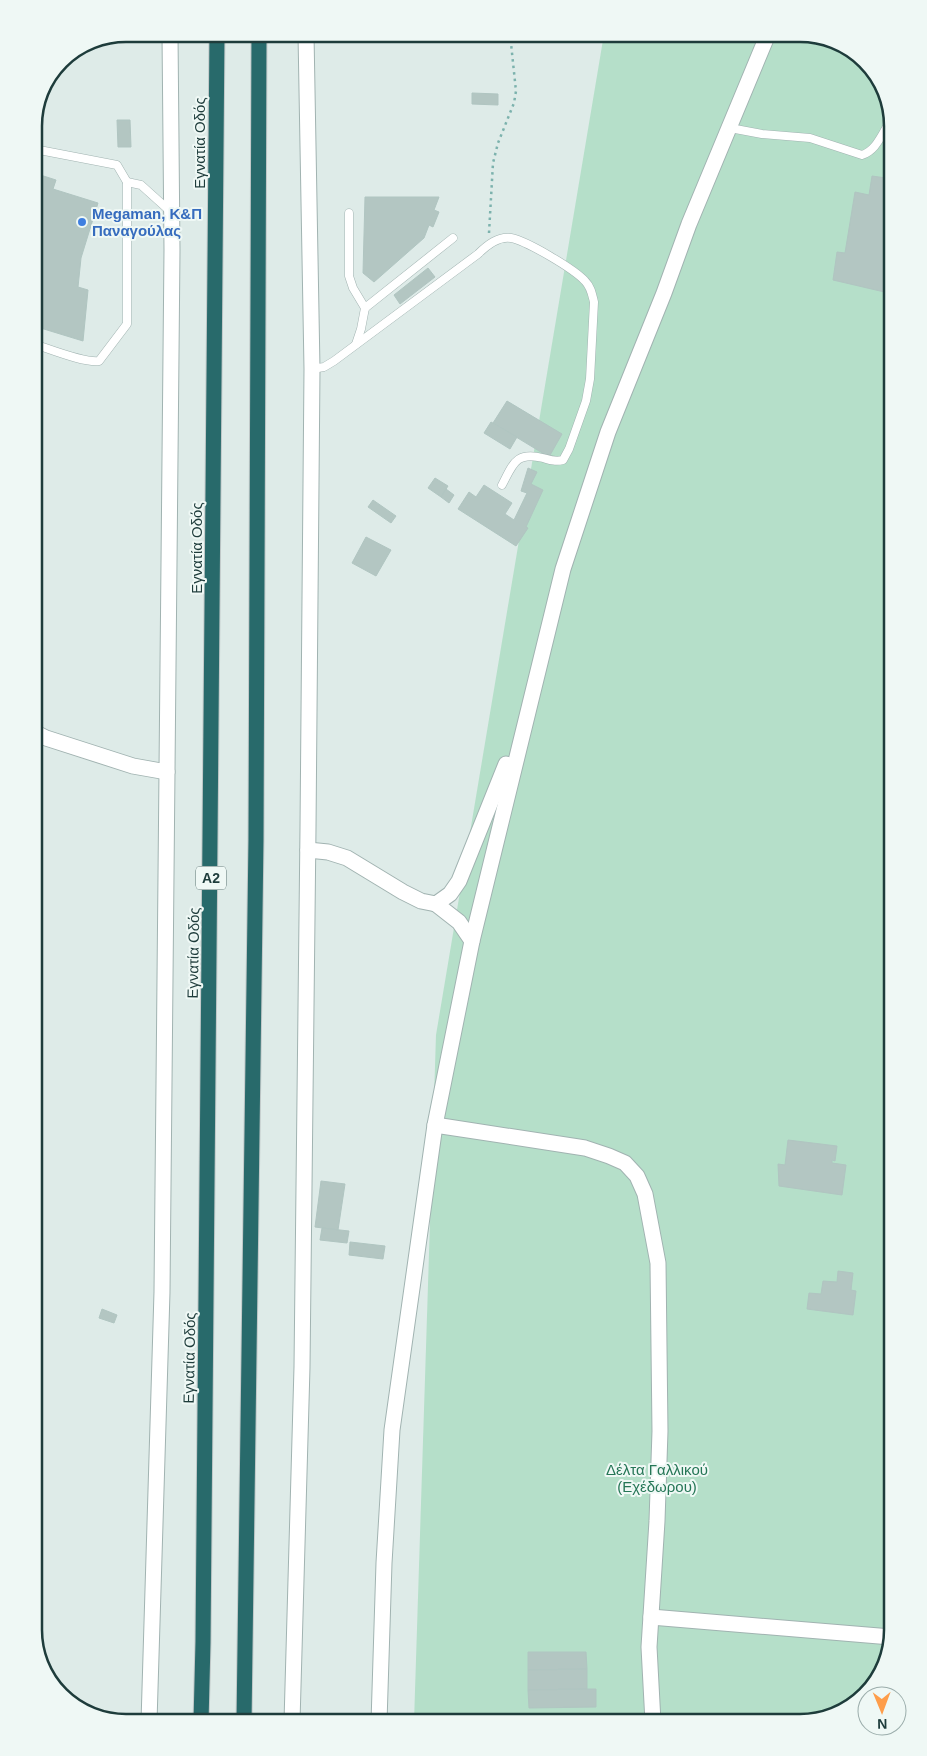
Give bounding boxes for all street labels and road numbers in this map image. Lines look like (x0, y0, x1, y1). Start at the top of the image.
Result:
street label: Εγνατία Οδός (191, 97, 208, 189)
street label: Εγνατία Οδός (188, 502, 205, 594)
road number: Α2 (196, 866, 226, 890)
street label: Εγνατία Οδός (184, 907, 202, 999)
street label: Εγνατία Οδός (180, 1312, 198, 1404)

